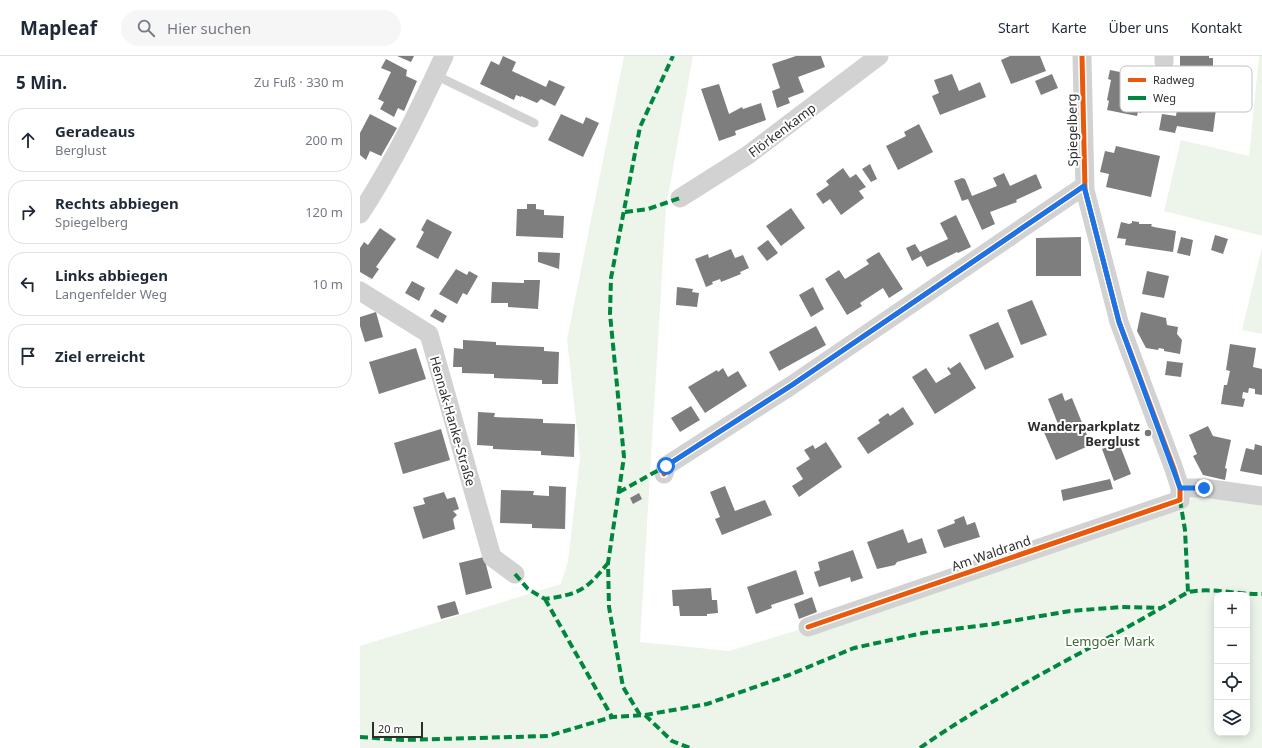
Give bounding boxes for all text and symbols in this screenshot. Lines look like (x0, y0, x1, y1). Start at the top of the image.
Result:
search box (121, 10, 401, 46)
text: Mapleaf (20, 15, 97, 41)
icon: search (135, 17, 157, 39)
text: Hier suchen (167, 18, 251, 38)
text: Start (998, 18, 1029, 37)
text: Karte (1051, 18, 1087, 37)
text: Über uns (1109, 18, 1169, 37)
text: Kontakt (1191, 18, 1242, 37)
legend (1120, 66, 1252, 112)
text: 5 Min. (16, 71, 67, 94)
text: Radweg (1153, 72, 1194, 87)
text: Zu Fuß · 330 m (254, 73, 344, 91)
text: Weg (1153, 90, 1176, 105)
street label: Spiegelberg (1062, 93, 1082, 167)
street label: Flörkenkamp (745, 99, 819, 161)
text: Geradeaus (55, 121, 135, 141)
icon: ahead (17, 129, 39, 151)
text: 200 m (305, 131, 343, 149)
text: Berglust (55, 141, 106, 159)
text: Rechts abbiegen (55, 193, 179, 213)
icon: right (17, 201, 39, 223)
text: 120 m (305, 203, 343, 221)
text: Spiegelberg (55, 213, 128, 231)
text: Links abbiegen (55, 265, 168, 285)
icon: left (17, 273, 39, 295)
text: 10 m (313, 275, 343, 293)
text: Langenfelder Weg (55, 285, 167, 303)
icon: arrive (17, 345, 39, 367)
text: Ziel erreicht (55, 346, 145, 366)
street label: Hennak-Hanke-Straße (426, 354, 480, 488)
place label: Wanderparkplatz Berglust (1028, 417, 1140, 450)
marker: Wanderparkplatz Berglust (1143, 428, 1153, 438)
route start (657, 457, 675, 475)
route end (1195, 479, 1213, 497)
street label: Am Waldrand (949, 531, 1033, 575)
map controls (1214, 592, 1250, 736)
button: + (1214, 592, 1250, 628)
button: − (1214, 628, 1250, 664)
park label: Lemgoer Mark (1065, 632, 1155, 650)
button: locate (1214, 664, 1250, 700)
button: layers (1214, 700, 1250, 736)
scale bar (372, 720, 423, 739)
text: 20 m (378, 721, 404, 736)

